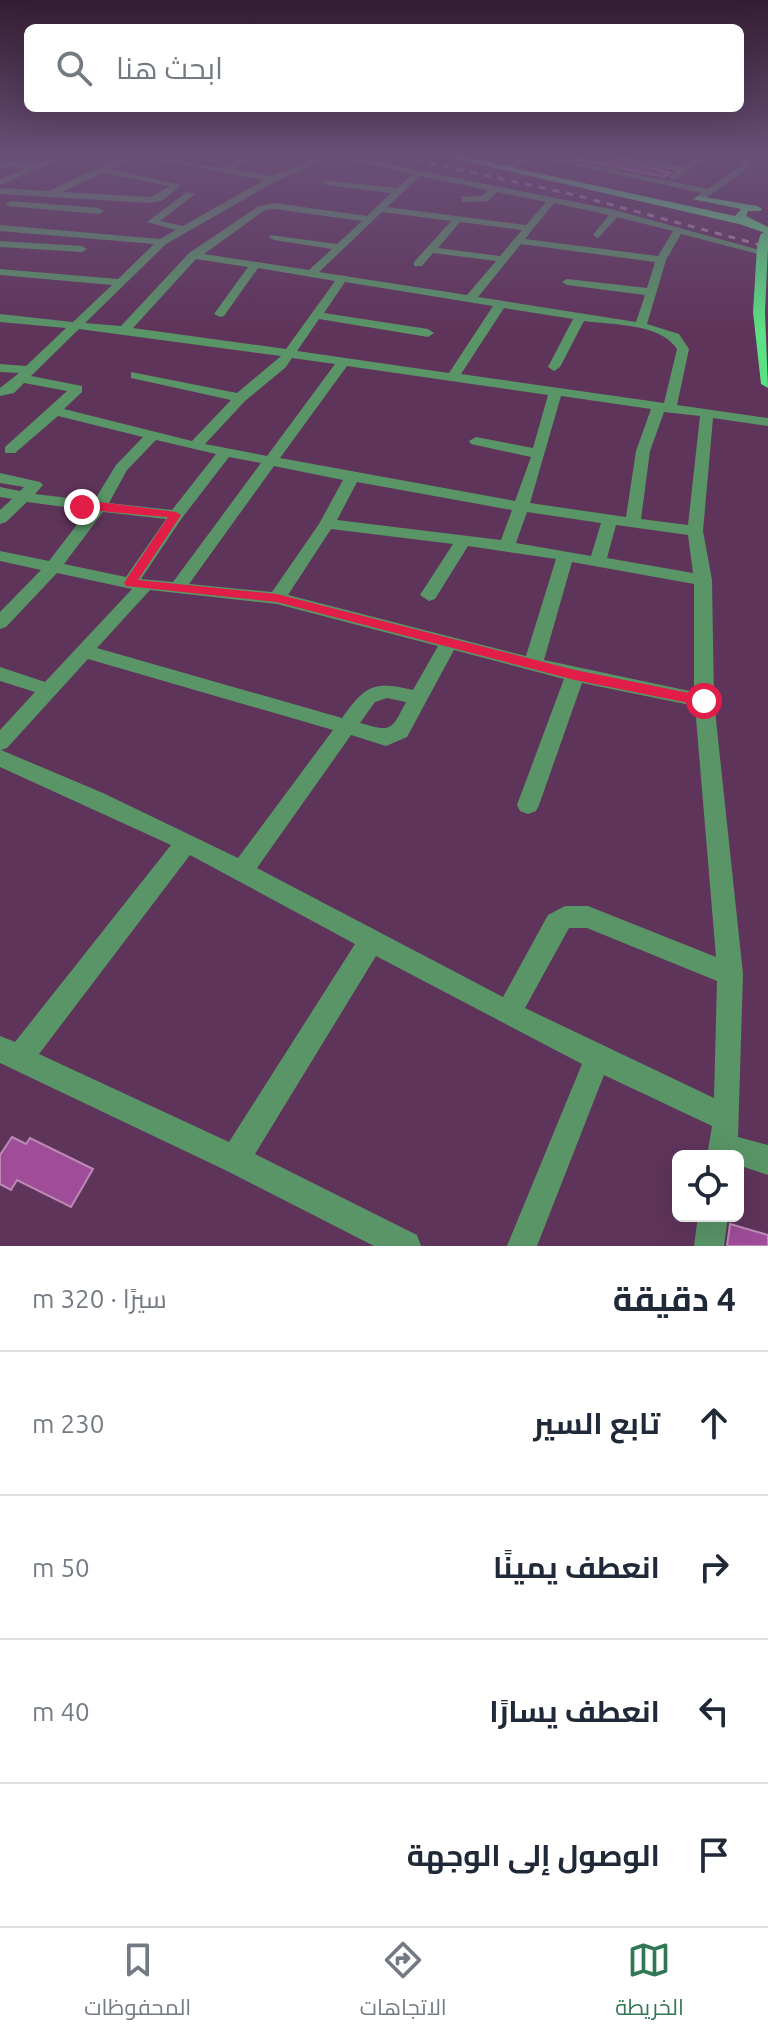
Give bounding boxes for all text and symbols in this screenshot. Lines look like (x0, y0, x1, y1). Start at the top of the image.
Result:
search box (24, 24, 744, 112)
icon: search (52, 46, 96, 90)
text: ابحث هنا (116, 51, 223, 85)
route end (64, 489, 100, 525)
route start (686, 683, 722, 719)
map controls (672, 1150, 744, 1222)
button: locate (672, 1150, 744, 1222)
text: 4 دقيقة (613, 1279, 736, 1317)
text: سيرًا · 320 m (32, 1284, 167, 1313)
icon: ahead (692, 1401, 736, 1445)
text: تابع السير (534, 1406, 660, 1440)
text: 230 m (32, 1409, 104, 1438)
icon: right (692, 1545, 736, 1589)
text: انعطف يمينًا (493, 1550, 660, 1584)
text: 50 m (32, 1553, 90, 1582)
icon: left (692, 1689, 736, 1733)
text: انعطف يسارًا (489, 1694, 660, 1728)
text: 40 m (32, 1697, 90, 1726)
icon: arrive (692, 1833, 736, 1877)
text: الوصول إلى الوجهة (407, 1838, 660, 1872)
tab: المحفوظات (84, 1938, 191, 2028)
tab: الاتجاهات (360, 1938, 447, 2028)
tab: الخريطة (615, 1938, 684, 2028)

